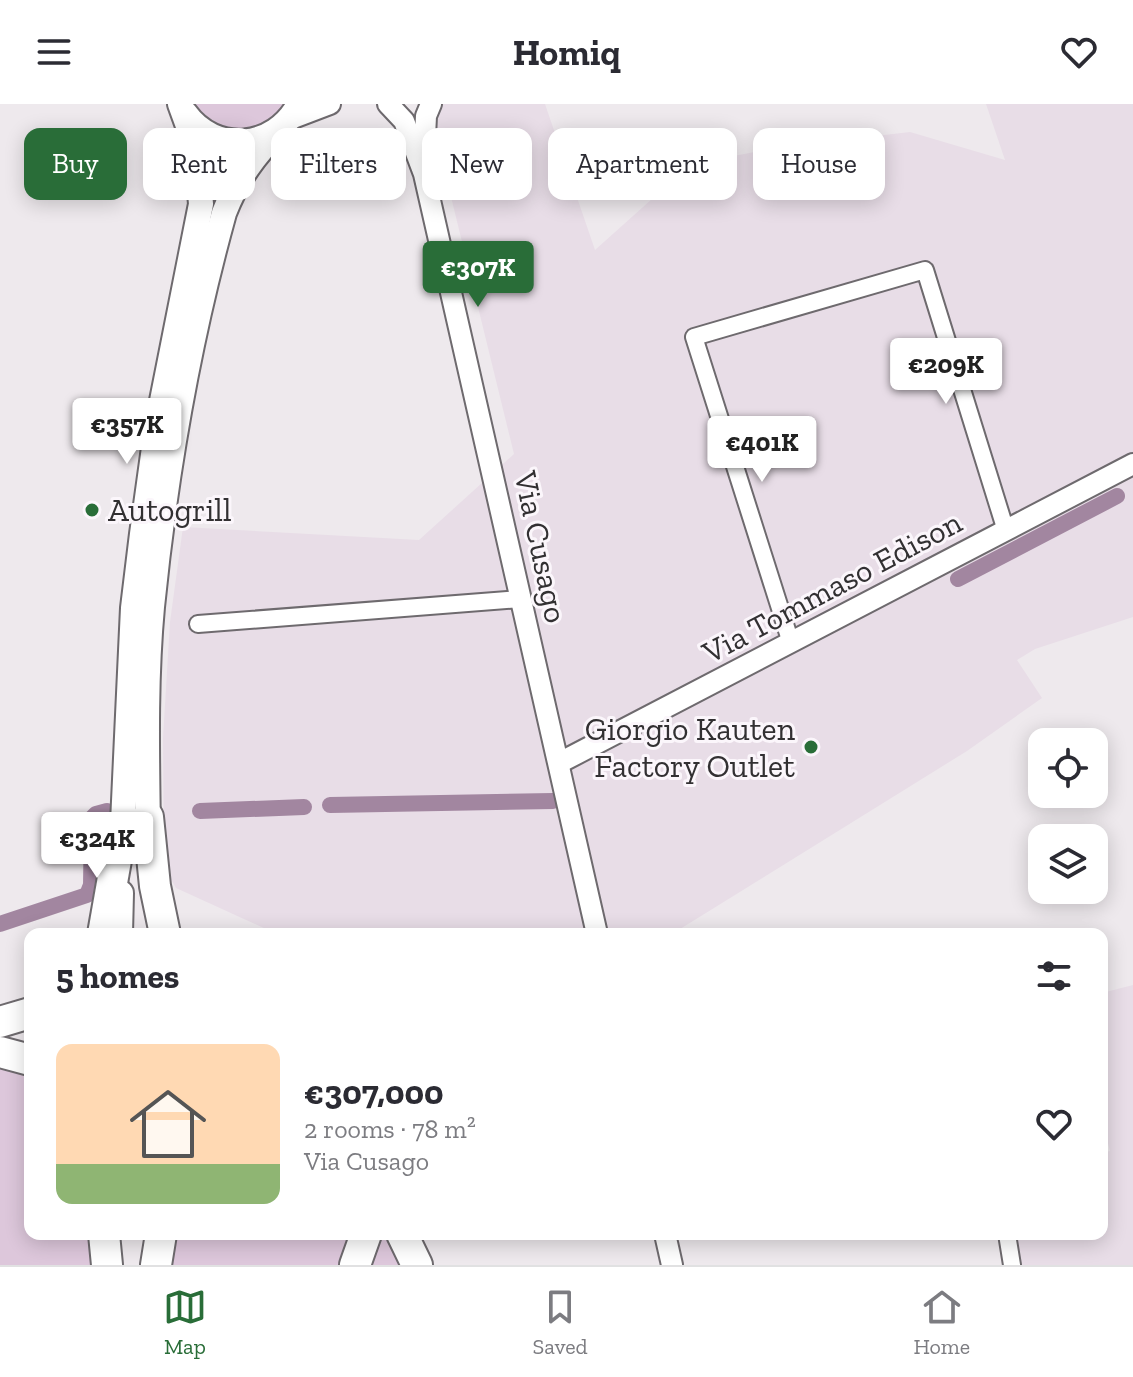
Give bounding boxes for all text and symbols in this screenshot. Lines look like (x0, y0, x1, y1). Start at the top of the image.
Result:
icon: menu (32, 30, 76, 74)
icon: heart (1057, 30, 1101, 74)
text: Homiq (513, 31, 620, 74)
chip: Buy (24, 128, 127, 200)
chip: Rent (143, 128, 255, 200)
chip: Filters (271, 128, 406, 200)
chip: New (422, 128, 532, 200)
chip: Apartment (548, 128, 737, 200)
chip: House (753, 128, 885, 200)
pin: €307K (422, 241, 534, 309)
text: €307K (441, 251, 515, 283)
pin: €209K (890, 338, 1002, 406)
text: €209K (908, 348, 984, 380)
pin: €357K (71, 398, 183, 466)
text: €357K (90, 408, 164, 440)
pin: €401K (706, 416, 818, 484)
text: €401K (725, 426, 799, 458)
street label: Via Cusago (506, 467, 576, 626)
place label: Autogrill (108, 491, 231, 529)
marker: Autogrill (83, 501, 101, 519)
street label: Via Tommaso Edison (695, 502, 969, 672)
place label: Giorgio Kauten Factory Outlet (585, 710, 796, 785)
map controls (1028, 728, 1108, 904)
button: locate (1028, 728, 1108, 808)
marker: Giorgio Kauten Factory Outlet (802, 738, 820, 756)
pin: €324K (41, 812, 153, 880)
text: €324K (59, 822, 135, 854)
button: layers (1028, 824, 1108, 904)
icon: filters (1032, 954, 1076, 998)
text: 5 homes (56, 956, 179, 997)
text: €307,000 (304, 1072, 444, 1113)
icon: home (120, 1076, 216, 1172)
icon: heart (1032, 1102, 1076, 1146)
text: 2 rooms · 78 m² (304, 1113, 476, 1145)
text: Via Cusago (304, 1145, 429, 1177)
tab: Map (163, 1285, 207, 1360)
tab: Saved (533, 1285, 588, 1360)
tab: Home (913, 1285, 970, 1360)

